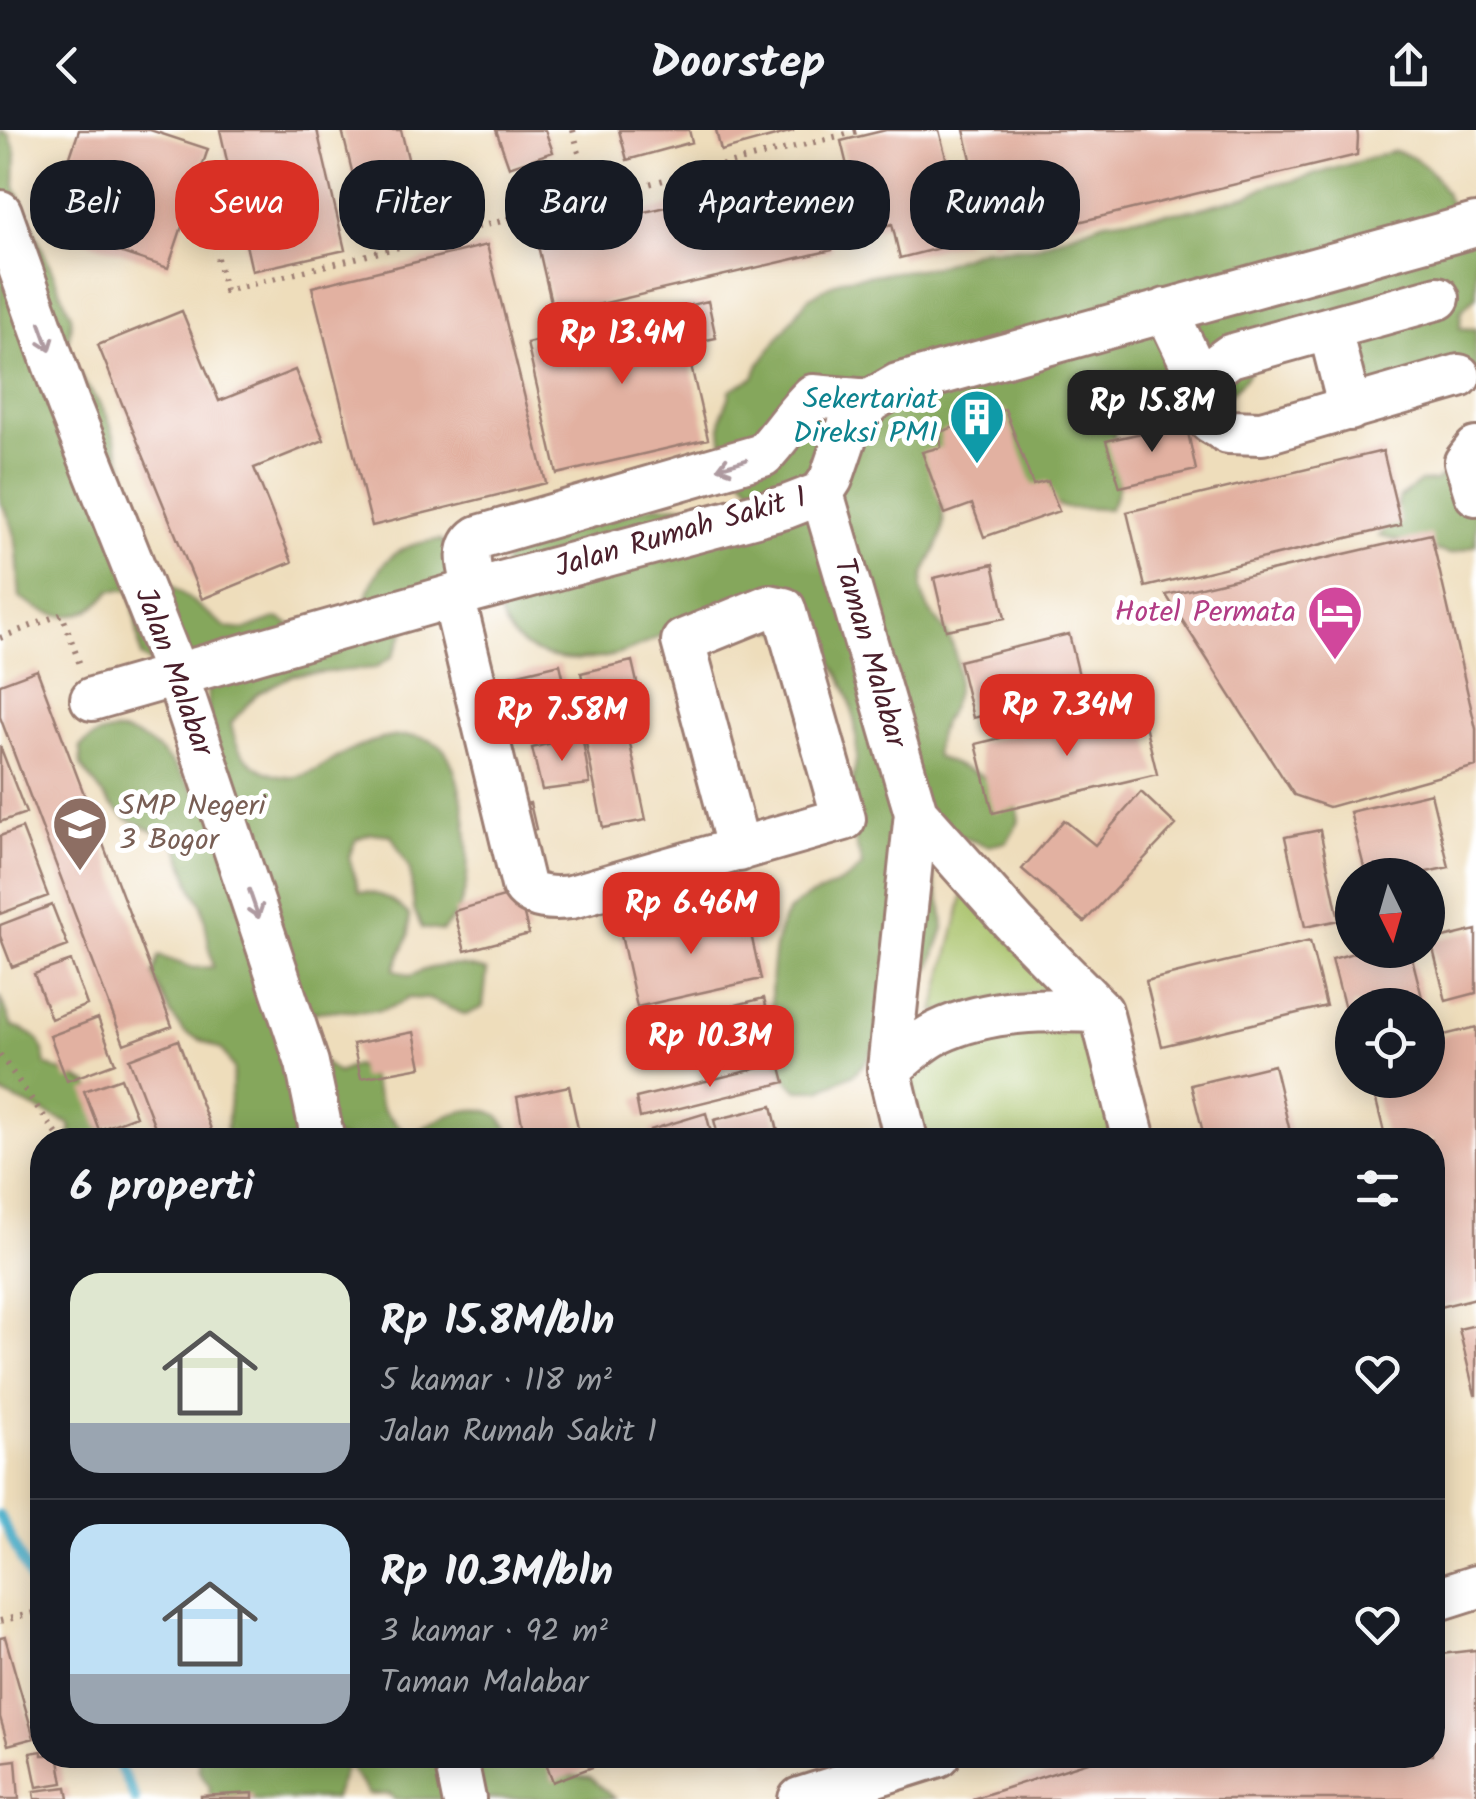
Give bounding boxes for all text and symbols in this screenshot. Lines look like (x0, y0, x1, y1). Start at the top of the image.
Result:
text: Doorstep (651, 29, 825, 101)
icon: back (40, 38, 95, 93)
icon: share (1381, 38, 1436, 93)
chip: Beli (30, 160, 155, 250)
chip: Sewa (175, 160, 319, 250)
chip: Filter (339, 160, 485, 250)
chip: Baru (505, 160, 643, 250)
chip: Apartemen (663, 160, 890, 250)
chip: Rumah (910, 160, 1080, 250)
pin: Rp 13.4M (519, 302, 725, 387)
text: Rp 13.4M (559, 309, 685, 360)
one-way arrow (37, 320, 55, 352)
pin: Rp 15.8M (1049, 370, 1255, 455)
place label: Sekertariat Direksi PMI (793, 376, 938, 458)
text: Rp 15.8M (1089, 377, 1215, 428)
building icon: Sekertariat Direksi PMI (947, 387, 1007, 466)
one-way arrow (717, 456, 749, 474)
street label: Jalan Rumah Sakit 1 (549, 474, 813, 592)
street label: Taman Malabar (819, 553, 920, 755)
street label: Jalan Malabar (120, 581, 226, 765)
hotel icon: Hotel Permata (1305, 583, 1365, 662)
place label: Hotel Permata (1114, 589, 1296, 637)
pin: Rp 7.34M (964, 674, 1170, 759)
pin: Rp 7.58M (459, 679, 665, 764)
text: Rp 7.34M (1002, 681, 1132, 732)
text: Rp 7.58M (497, 686, 627, 737)
place label: SMP Negeri 3 Bogor (119, 783, 267, 865)
school or university icon: SMP Negeri 3 Bogor (50, 794, 110, 873)
north arrow (1335, 858, 1445, 968)
map controls (1335, 858, 1445, 1098)
pin: Rp 6.46M (588, 872, 794, 957)
text: Rp 6.46M (625, 879, 757, 930)
one-way arrow (246, 888, 264, 920)
button: locate (1335, 988, 1445, 1098)
pin: Rp 10.3M (607, 1005, 813, 1090)
text: Rp 10.3M (648, 1012, 772, 1063)
text: 6 properti (70, 1155, 254, 1222)
icon: filters (1350, 1161, 1405, 1216)
text: Rp 15.8M/bln (380, 1289, 615, 1356)
icon: home (150, 1313, 270, 1433)
icon: heart (1350, 1346, 1405, 1401)
text: 5 kamar · 118 m² (380, 1356, 612, 1407)
text: Jalan Rumah Sakit 1 (380, 1407, 657, 1458)
text: Rp 10.3M/bln (380, 1540, 613, 1607)
icon: home (150, 1564, 270, 1684)
icon: heart (1350, 1597, 1405, 1652)
text: 3 kamar · 92 m² (380, 1607, 608, 1658)
text: Taman Malabar (380, 1658, 588, 1709)

